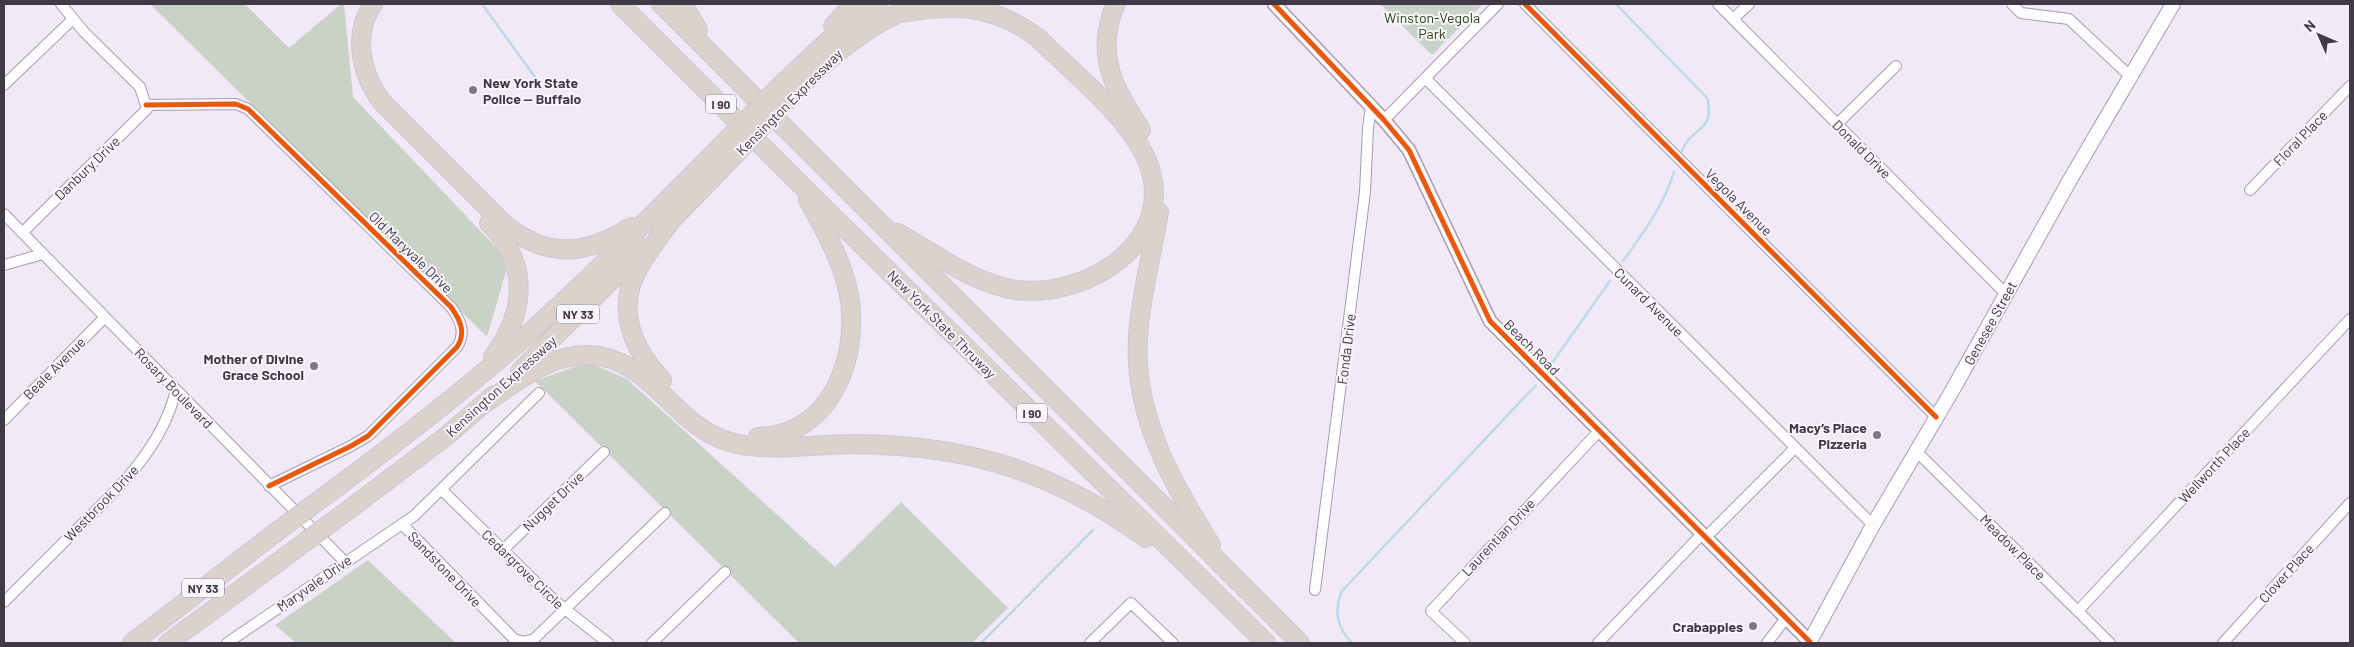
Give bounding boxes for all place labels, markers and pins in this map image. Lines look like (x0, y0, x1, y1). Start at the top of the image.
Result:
place label: New York State Police -- Buffalo (483, 74, 581, 107)
marker: New York State Police -- Buffalo (467, 84, 479, 96)
place label: Mother of Divine Grace School (203, 350, 304, 383)
marker: Mother of Divine Grace School (308, 360, 320, 372)
place label: Macy’s Place Pizzeria (1789, 419, 1867, 452)
marker: Macy’s Place Pizzeria (1871, 429, 1883, 441)
place label: Crabapples (1673, 618, 1743, 635)
marker: Crabapples (1747, 620, 1759, 632)

